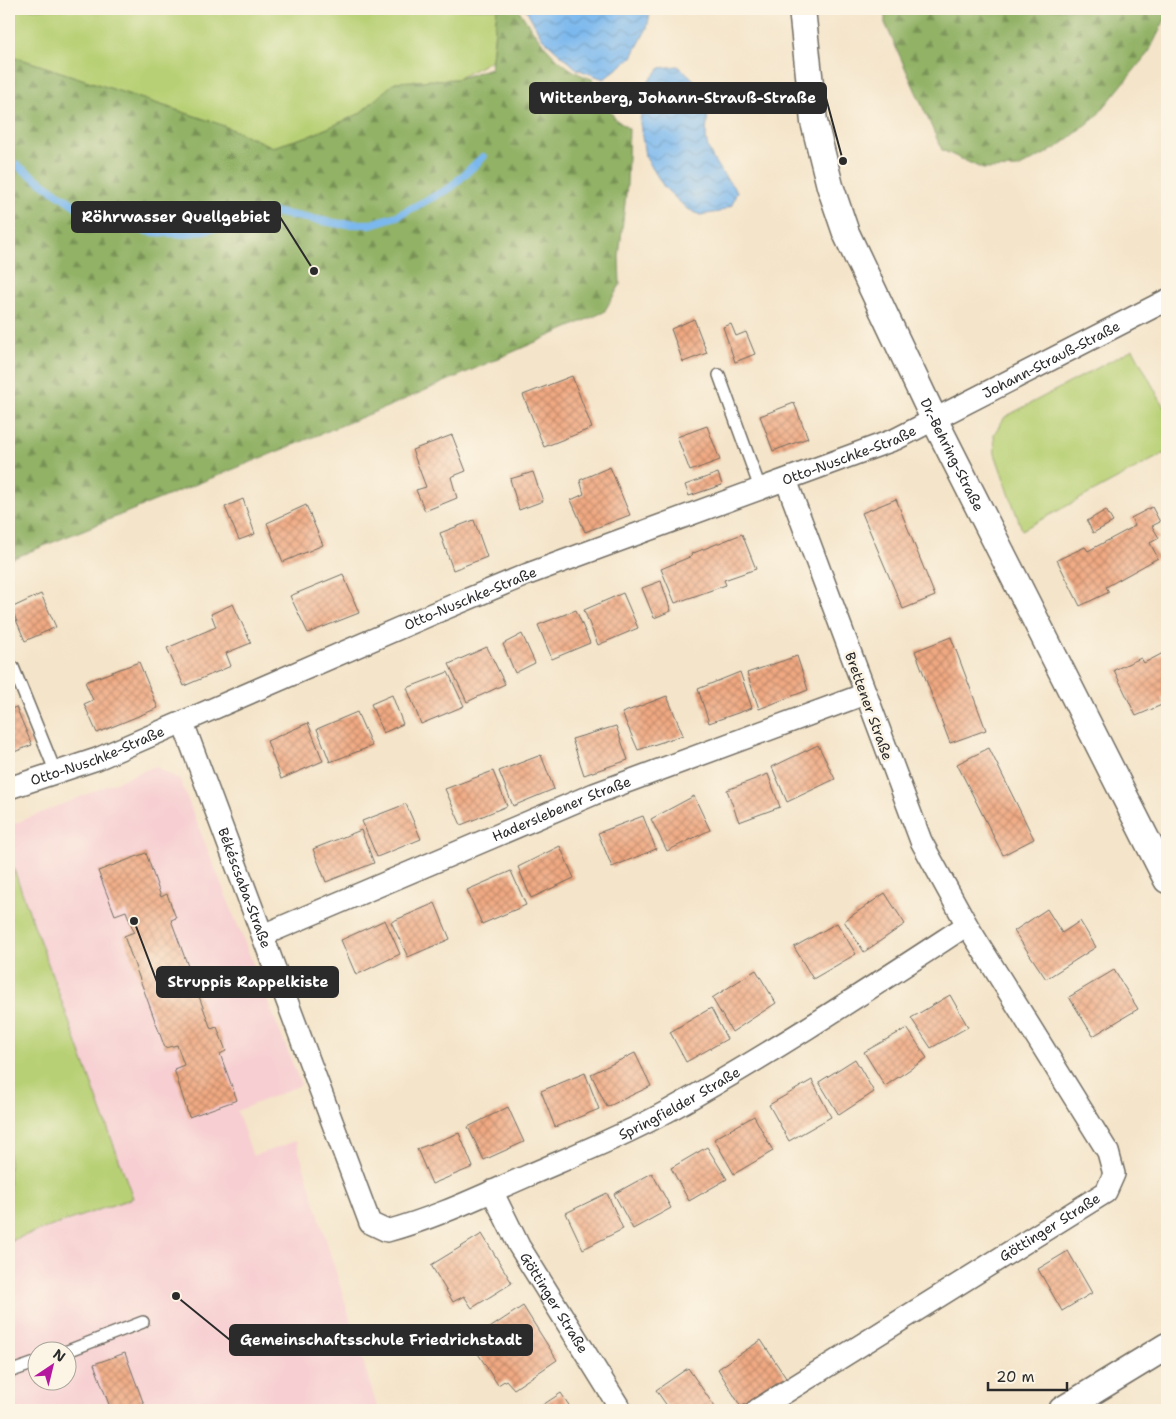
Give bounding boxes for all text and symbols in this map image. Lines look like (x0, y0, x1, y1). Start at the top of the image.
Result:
callout: Wittenberg, Johann-Strauß-Straße (530, 83, 826, 113)
text: Wittenberg, Johann-Strauß-Straße (540, 88, 816, 108)
callout: Röhrwasser Quellgebiet (72, 202, 280, 232)
text: Röhrwasser Quellgebiet (82, 207, 270, 227)
street label: Johann-Strauß-Straße (979, 317, 1123, 402)
street label: Dr.-Behring-Straße (916, 395, 988, 514)
street label: Otto-Nuschke-Straße (780, 421, 919, 489)
street label: Otto-Nuschke-Straße (401, 563, 539, 634)
street label: Brettener Straße (841, 649, 897, 763)
street label: Otto-Nuschke-Straße (28, 722, 167, 789)
street label: Haderslebener Straße (489, 772, 633, 845)
street label: Békéscsaba-Straße (214, 825, 275, 951)
callout: Struppis Rappelkiste (157, 967, 338, 997)
text: Struppis Rappelkiste (168, 972, 328, 992)
street label: Springfielder Straße (616, 1063, 743, 1144)
street label: Göttinger Straße (996, 1189, 1103, 1265)
street label: Göttinger Straße (516, 1249, 592, 1357)
callout: Gemeinschaftsschule Friedrichstadt (230, 1325, 532, 1355)
text: Gemeinschaftsschule Friedrichstadt (240, 1330, 522, 1350)
north arrow (28, 1342, 78, 1392)
text: N (50, 1345, 69, 1366)
scale bar (988, 1359, 1067, 1391)
text: 20 m (996, 1367, 1035, 1387)

